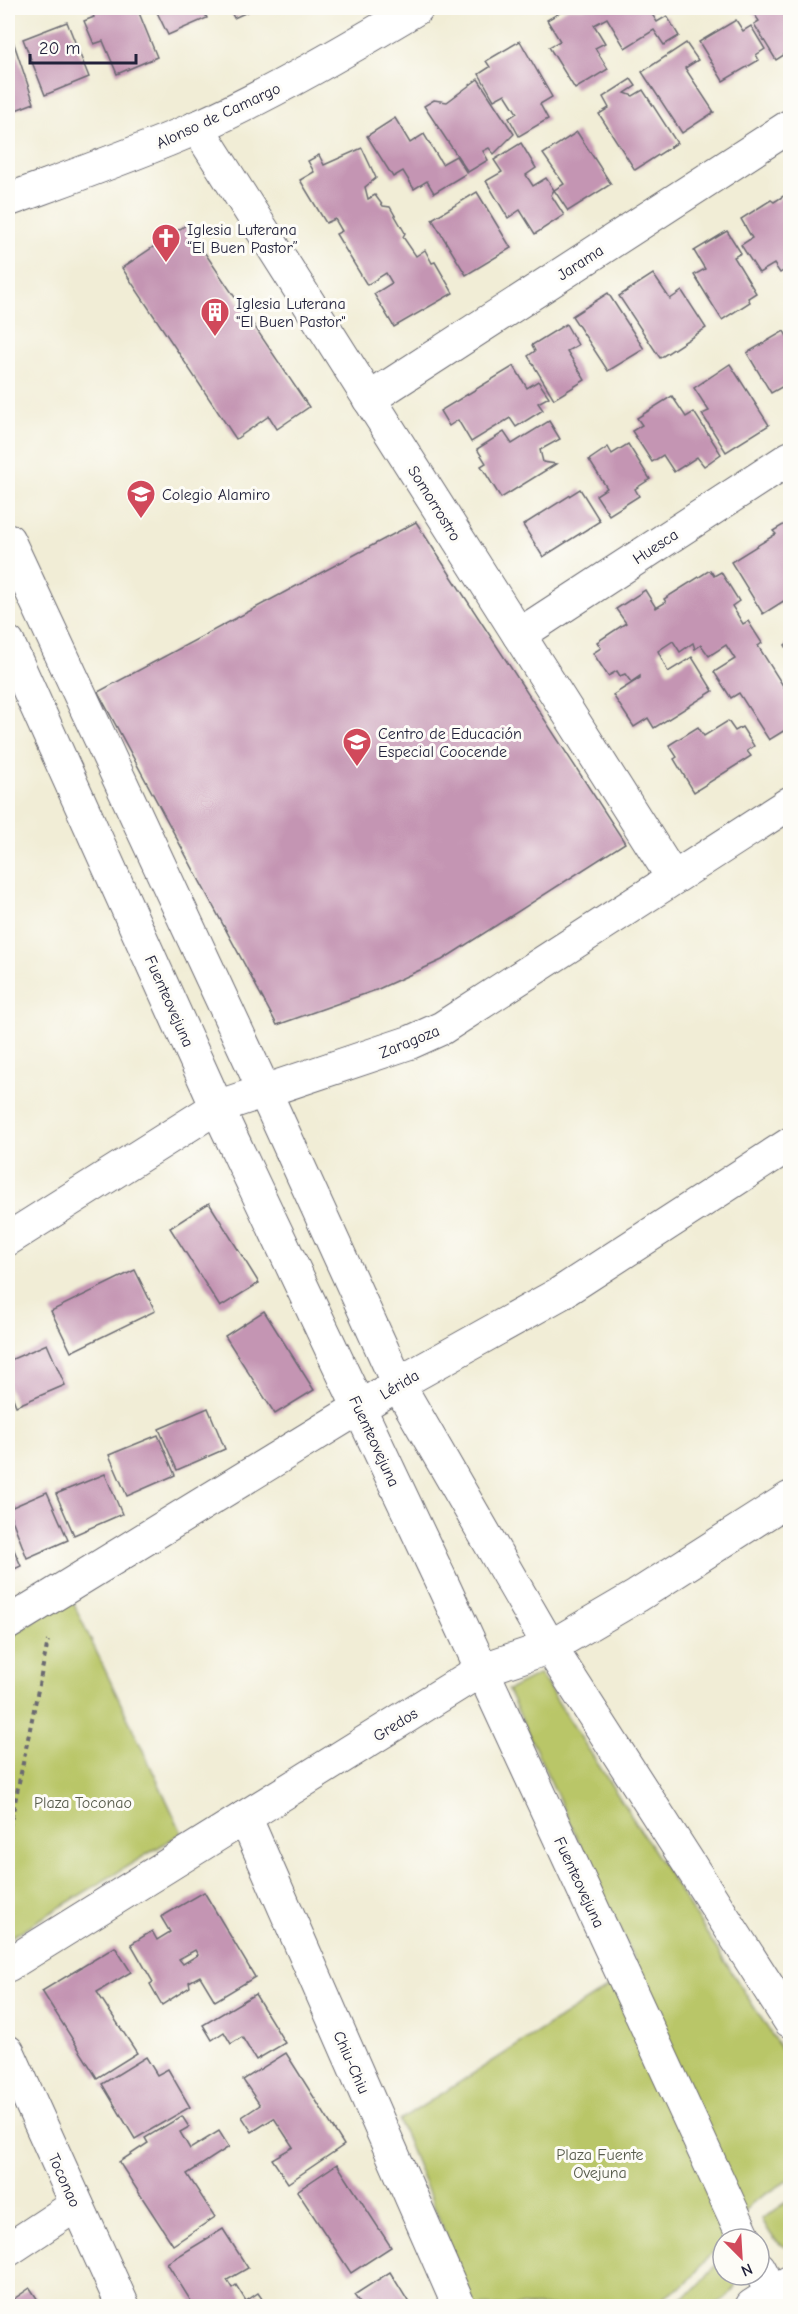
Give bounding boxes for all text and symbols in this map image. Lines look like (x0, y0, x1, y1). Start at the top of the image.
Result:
scale bar (30, 27, 136, 65)
text: 20 m (39, 38, 80, 59)
street label: Alonso de Camargo (154, 79, 283, 153)
place label: Iglesia Luterana “El Buen Pastor” (187, 221, 298, 257)
church icon: Iglesia Luterana “El Buen Pastor” (150, 222, 182, 264)
street label: Jarama (554, 241, 607, 284)
place label: Iglesia Luterana "El Buen Pastor" (236, 295, 346, 331)
building icon: Iglesia Luterana "El Buen Pastor" (199, 296, 231, 338)
street label: Somorrostro (404, 462, 464, 545)
school or university icon: Colegio Alamiro (125, 478, 157, 520)
place label: Colegio Alamiro (162, 486, 270, 504)
street label: Huesca (630, 526, 682, 568)
place label: Centro de Educación Especial Coocende (378, 725, 522, 761)
school or university icon: Centro de Educación Especial Coocende (341, 726, 373, 768)
street label: Fuenteovejuna (141, 953, 197, 1050)
street label: Zaragoza (377, 1022, 442, 1062)
street label: Lérida (377, 1366, 422, 1404)
street label: Fuenteovejuna (345, 1393, 403, 1490)
street label: Gredos (370, 1704, 421, 1745)
park label: Plaza Toconao (34, 1794, 132, 1812)
street label: Fuenteovejuna (550, 1834, 608, 1931)
street label: Chiu-Chiu (329, 2028, 373, 2097)
park label: Plaza Fuente Ovejuna (556, 2146, 644, 2182)
street label: Toconao (44, 2151, 84, 2210)
north arrow (711, 2227, 771, 2287)
text: N (738, 2259, 755, 2280)

